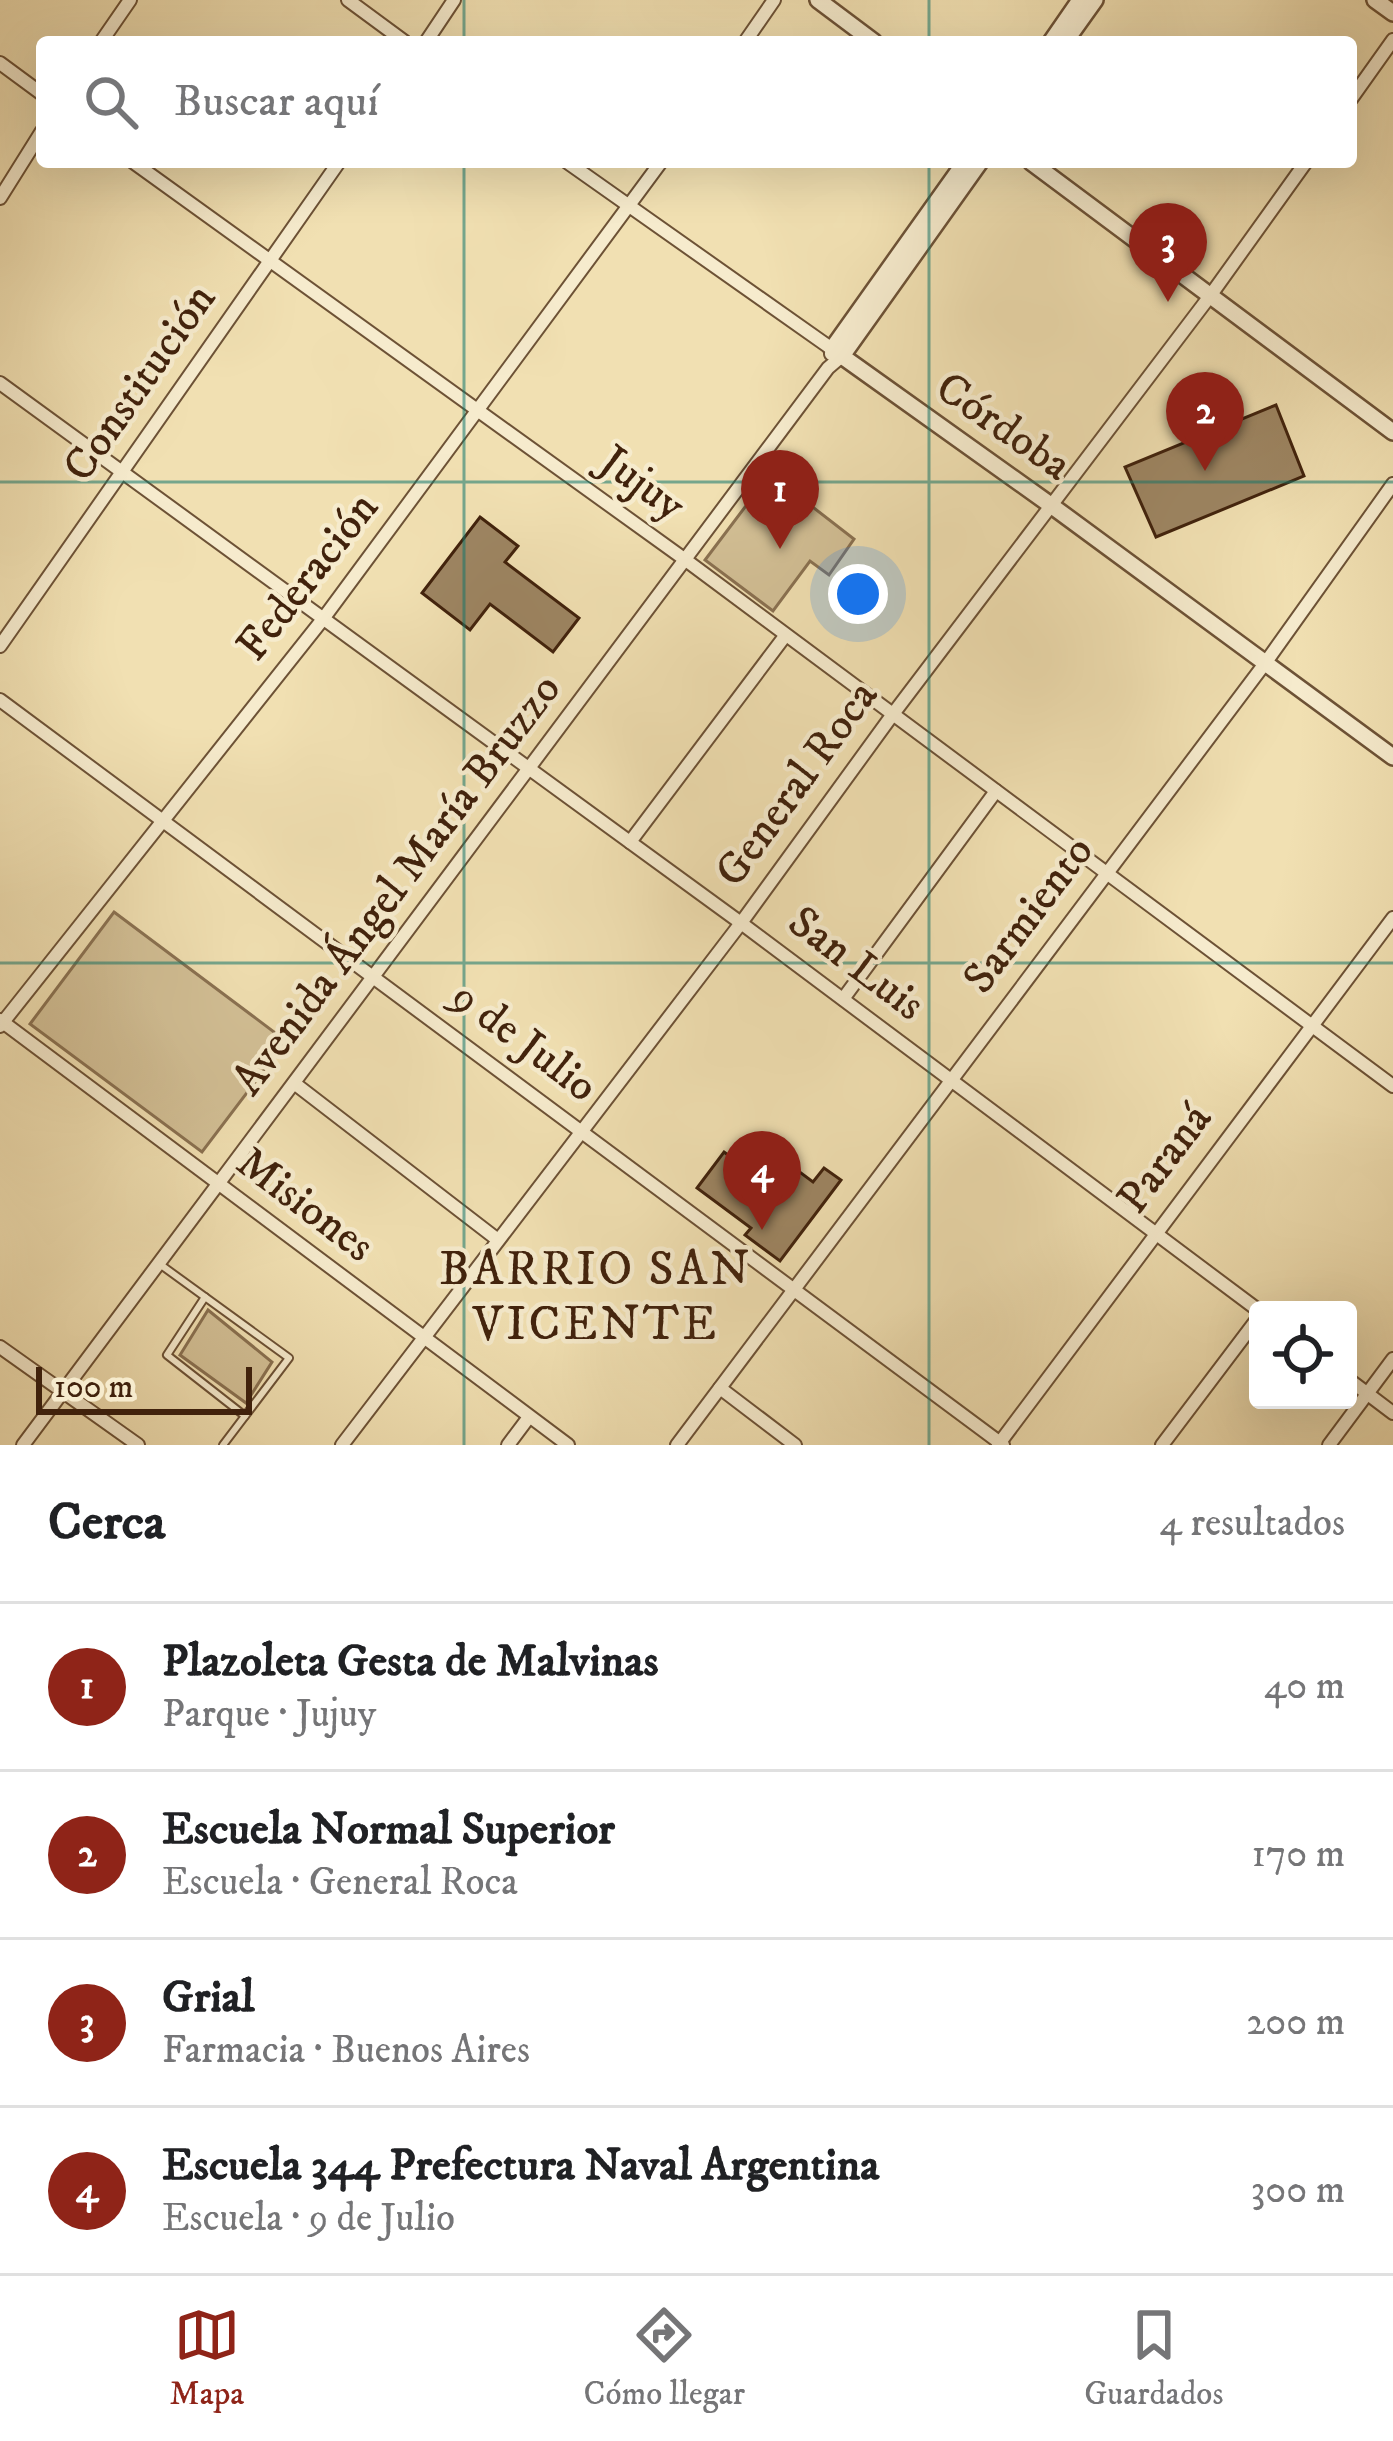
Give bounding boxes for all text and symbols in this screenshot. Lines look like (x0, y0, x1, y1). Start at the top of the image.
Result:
search box (36, 36, 1357, 168)
icon: search (78, 69, 144, 135)
text: Buscar aquí (174, 74, 379, 130)
pin: 3 (1129, 203, 1207, 302)
street label: Constitución (51, 273, 229, 493)
street label: Córdoba (924, 360, 1082, 494)
pin: 2 (1166, 372, 1244, 471)
street label: Jujuy (585, 432, 696, 534)
pin: 1 (741, 450, 819, 549)
street label: Federación (225, 482, 391, 672)
your location (828, 564, 888, 624)
street label: Avenida Ángel María Bruzzo (220, 663, 574, 1107)
street label: General Roca (703, 670, 891, 898)
street label: Sarmiento (952, 825, 1106, 1005)
street label: San Luis (777, 894, 935, 1034)
street label: 9 de Julio (438, 968, 608, 1115)
street label: Paraná (1105, 1093, 1225, 1225)
pin: 4 (723, 1131, 801, 1230)
street label: Misiones (225, 1135, 385, 1275)
district label: BARRIO SAN VICENTE (439, 1240, 753, 1355)
map controls (1249, 1301, 1357, 1409)
button: locate (1249, 1301, 1357, 1409)
scale bar (36, 1361, 252, 1414)
text: 100 m (54, 1367, 133, 1408)
text: Cerca (48, 1491, 165, 1555)
text: 4 resultados (1160, 1499, 1345, 1548)
text: Plazoleta Gesta de Malvinas (162, 1634, 658, 1690)
text: 1 (80, 1662, 94, 1711)
text: 40 m (1264, 1662, 1345, 1711)
text: Parque · Jujuy (162, 1690, 376, 1739)
text: Escuela Normal Superior (162, 1802, 615, 1858)
text: 2 (77, 1830, 97, 1879)
text: 170 m (1251, 1830, 1345, 1879)
text: Escuela · General Roca (162, 1858, 518, 1907)
text: Grial (162, 1970, 254, 2026)
text: 3 (80, 1998, 94, 2047)
text: 200 m (1246, 1998, 1345, 2047)
text: Farmacia · Buenos Aires (162, 2026, 530, 2075)
text: Escuela 344 Prefectura Naval Argentina (162, 2138, 879, 2194)
text: 4 (76, 2166, 98, 2215)
text: 300 m (1251, 2166, 1345, 2215)
text: Escuela · 9 de Julio (162, 2194, 455, 2243)
tab: Mapa (170, 2302, 244, 2415)
tab: Cómo llegar (584, 2302, 745, 2415)
tab: Guardados (1084, 2302, 1223, 2415)

